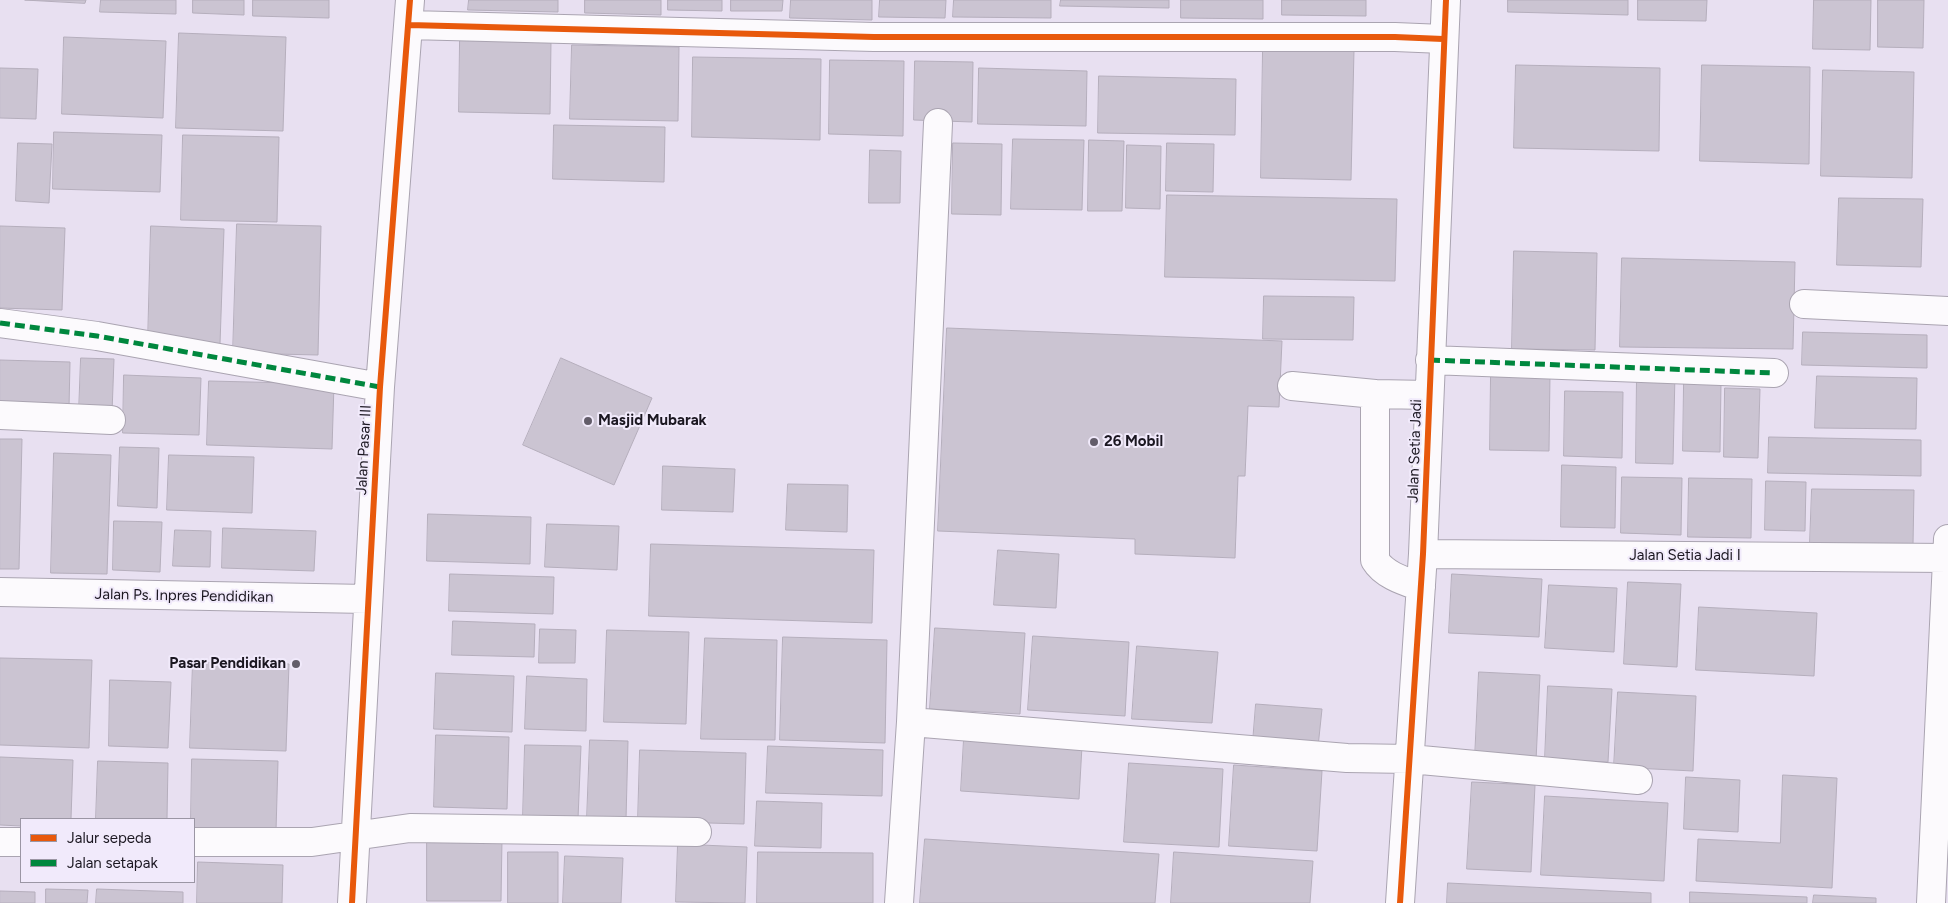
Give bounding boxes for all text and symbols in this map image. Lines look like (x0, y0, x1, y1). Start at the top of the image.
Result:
street label: Jalan Setia Jadi (1404, 399, 1426, 503)
street label: Jalan Pasar III (353, 404, 375, 496)
place label: Masjid Mubarak (598, 412, 707, 430)
marker: Masjid Mubarak (582, 415, 594, 427)
place label: 26 Mobil (1104, 433, 1163, 451)
marker: 26 Mobil (1088, 436, 1100, 448)
street label: Jalan Setia Jadi I (1629, 547, 1741, 565)
street label: Jalan Ps. Inpres Pendidikan (94, 585, 274, 607)
place label: Pasar Pendidikan (169, 655, 286, 673)
marker: Pasar Pendidikan (290, 658, 302, 670)
legend (20, 818, 195, 883)
text: Jalur sepeda (67, 829, 152, 847)
text: Jalan setapak (67, 854, 158, 872)

